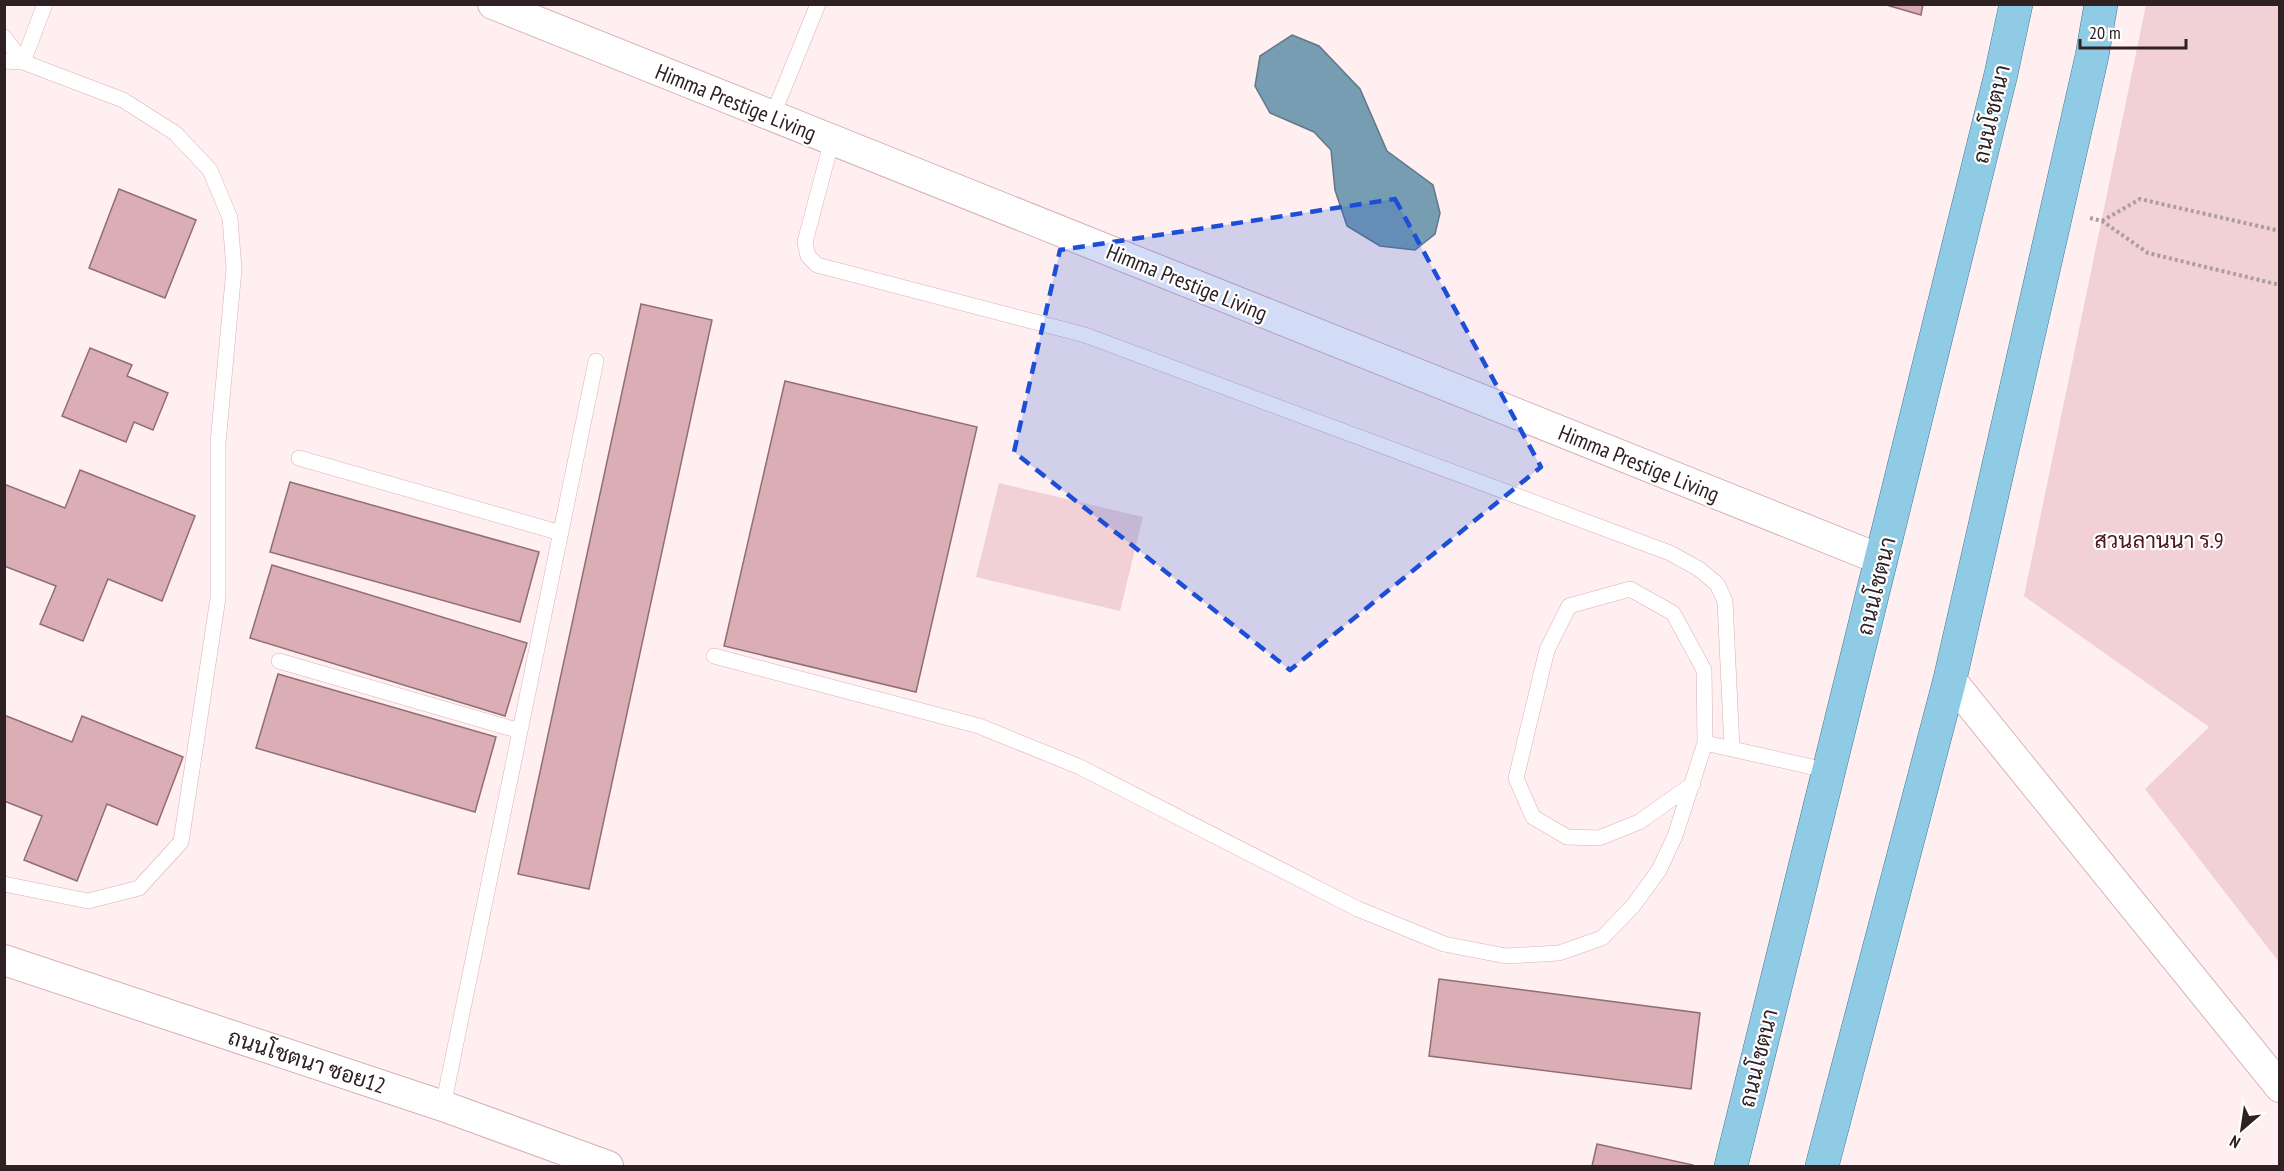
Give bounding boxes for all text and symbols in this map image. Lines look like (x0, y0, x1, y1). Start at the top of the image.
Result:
scale bar (2080, 12, 2186, 50)
text: 20 m (2089, 21, 2121, 44)
street label: Himma Prestige Living (651, 57, 821, 147)
street label: ถนนโชตนา (1966, 62, 2016, 166)
street label: Himma Prestige Living (1102, 237, 1272, 327)
street label: Himma Prestige Living (1554, 418, 1724, 508)
park label: สวนลานนา ร.9 (2094, 526, 2224, 554)
street label: ถนนโชตนา (1850, 534, 1902, 638)
street label: ถนนโชตนา (1732, 1006, 1784, 1110)
street label: ถนนโชตนา ซอย12 (225, 1022, 389, 1100)
north arrow (2212, 1099, 2272, 1159)
text: N (2226, 1131, 2243, 1153)

